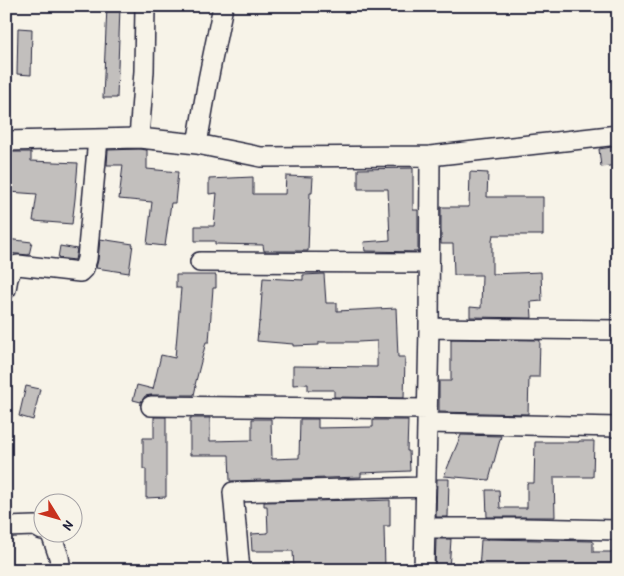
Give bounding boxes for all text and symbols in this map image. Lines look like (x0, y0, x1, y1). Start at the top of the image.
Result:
north arrow (32, 494, 82, 544)
text: N (59, 517, 79, 535)

